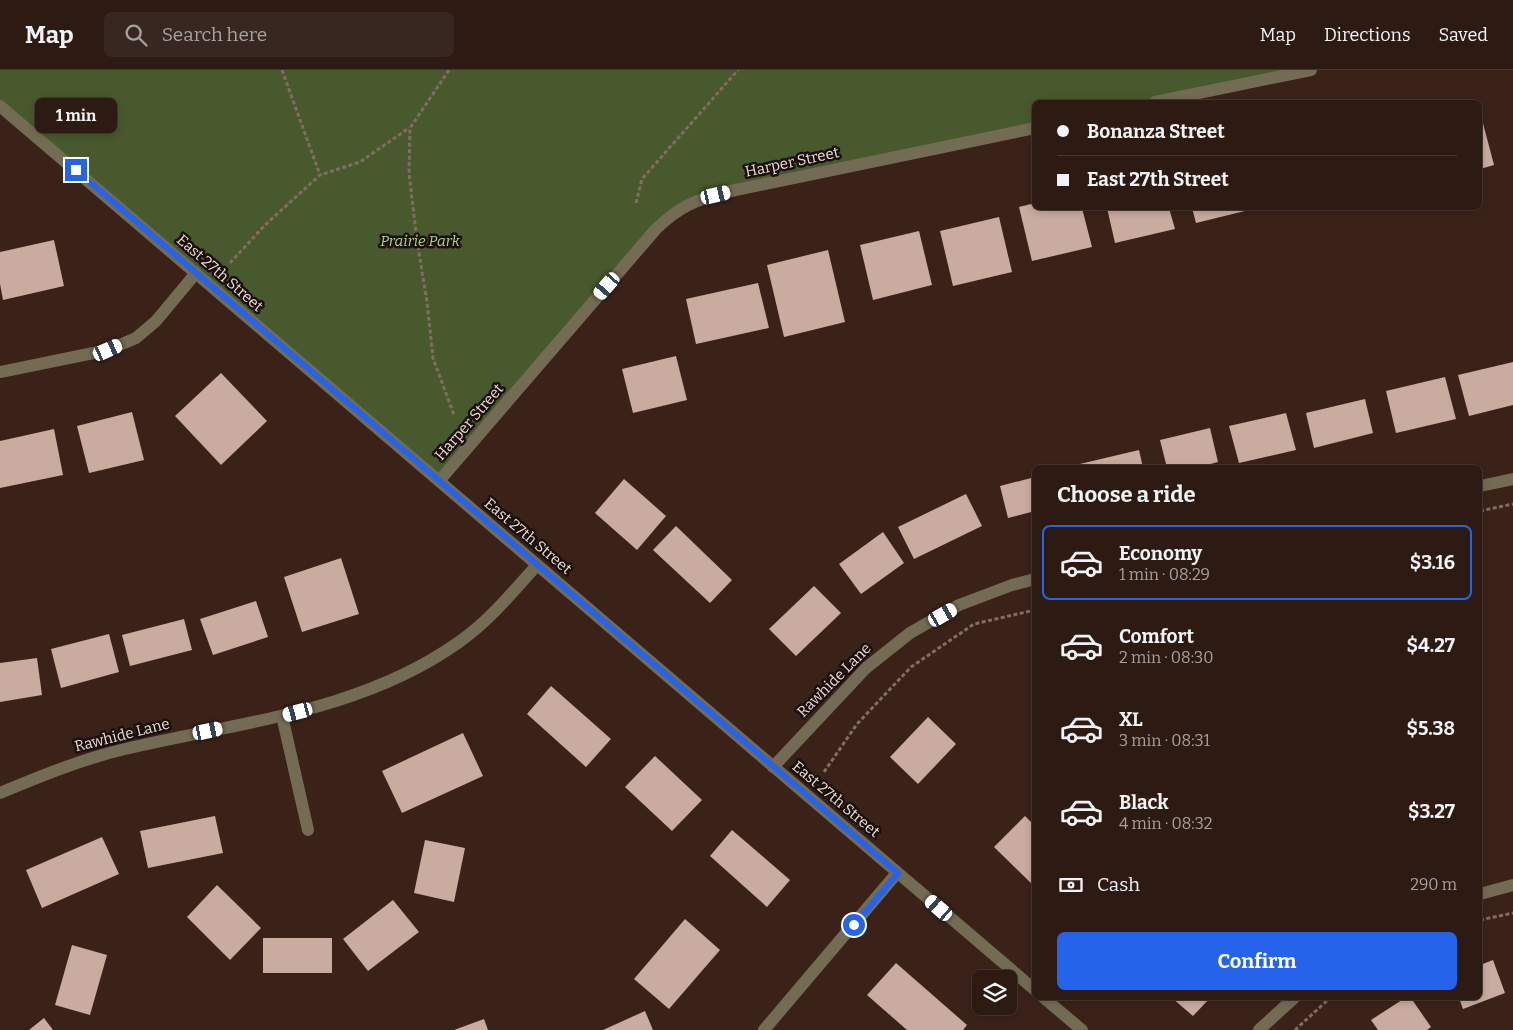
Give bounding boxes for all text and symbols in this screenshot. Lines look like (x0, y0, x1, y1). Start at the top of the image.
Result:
search box (104, 12, 454, 57)
text: Map (25, 21, 74, 49)
icon: search (122, 21, 150, 49)
text: Search here (162, 23, 267, 46)
text: Map (1260, 24, 1296, 46)
text: Directions (1324, 24, 1411, 46)
text: Saved (1439, 24, 1488, 46)
callout: 1 min (35, 98, 117, 132)
text: 1 min (56, 106, 96, 125)
text: Bonanza Street (1087, 120, 1225, 143)
street label: Harper Street (743, 143, 841, 181)
route end (65, 159, 87, 181)
text: East 27th Street (1087, 168, 1229, 191)
car (699, 184, 732, 206)
street label: East 27th Street (173, 231, 267, 316)
park label: Prairie Park (380, 232, 461, 250)
car (591, 270, 622, 302)
car (91, 337, 124, 363)
street label: Harper Street (431, 380, 507, 464)
text: Choose a ride (1057, 481, 1196, 508)
street label: East 27th Street (481, 494, 576, 578)
icon: car (1059, 540, 1104, 585)
text: Economy (1119, 542, 1202, 565)
text: $3.16 (1410, 551, 1455, 574)
text: 1 min · 08:29 (1119, 565, 1210, 584)
car (926, 601, 959, 629)
icon: car (1059, 623, 1104, 668)
text: Comfort (1119, 625, 1194, 648)
text: $4.27 (1407, 634, 1455, 657)
street label: Rawhide Lane (793, 639, 875, 721)
text: 2 min · 08:30 (1119, 648, 1213, 667)
car (281, 701, 314, 723)
icon: car (1059, 706, 1104, 751)
text: XL (1119, 708, 1143, 731)
street label: Rawhide Lane (73, 715, 171, 755)
text: $5.38 (1407, 717, 1455, 740)
car (191, 721, 224, 741)
text: 3 min · 08:31 (1119, 731, 1210, 750)
street label: East 27th Street (789, 757, 884, 841)
icon: car (1059, 789, 1104, 834)
text: Black (1119, 791, 1169, 814)
text: $3.27 (1408, 800, 1455, 823)
text: 4 min · 08:32 (1119, 814, 1213, 833)
icon: cash (1057, 871, 1085, 899)
text: Cash (1097, 873, 1140, 896)
text: 290 m (1410, 875, 1457, 894)
car (922, 892, 955, 924)
route start (843, 914, 865, 936)
button: Confirm (1057, 932, 1457, 990)
map controls (972, 970, 1017, 1015)
button: layers (972, 970, 1017, 1015)

